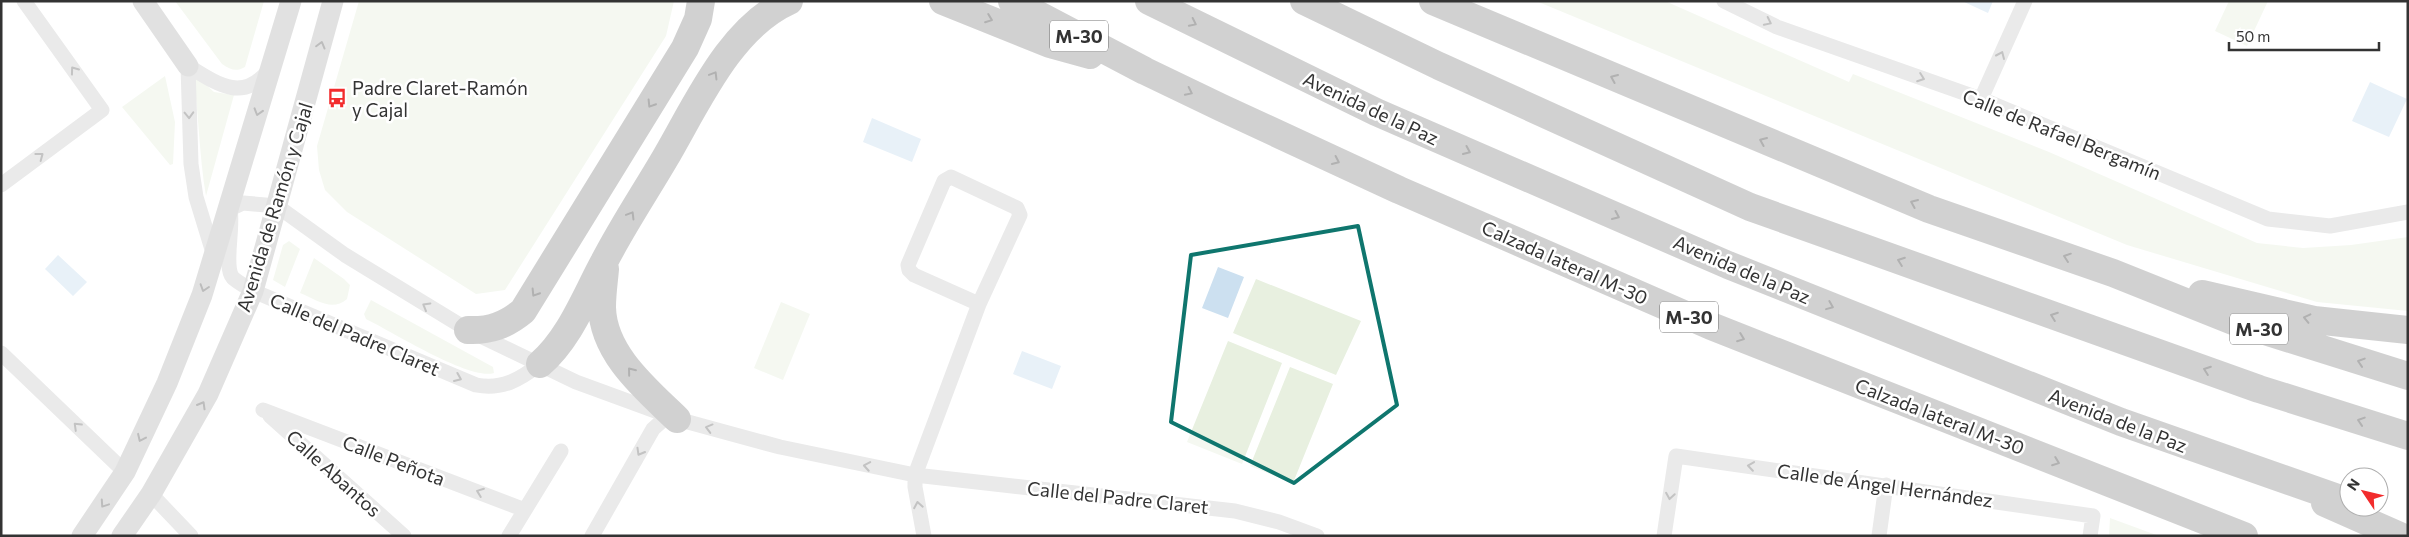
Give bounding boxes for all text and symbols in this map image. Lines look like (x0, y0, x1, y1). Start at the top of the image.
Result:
one-way arrow (984, 13, 993, 23)
one-way arrow (1763, 16, 1772, 27)
one-way arrow (1188, 17, 1197, 27)
road number: M-30 (1050, 20, 1108, 52)
scale bar (2229, 20, 2379, 52)
text: 50 m (2236, 27, 2270, 45)
one-way arrow (316, 41, 326, 50)
one-way arrow (1995, 51, 2005, 60)
one-way arrow (71, 66, 80, 76)
street label: Avenida de la Paz (1300, 67, 1442, 149)
one-way arrow (707, 72, 717, 81)
one-way arrow (1916, 72, 1924, 82)
one-way arrow (1610, 73, 1619, 84)
place label: Padre Claret-Ramón y Cajal (352, 76, 528, 121)
street label: Calle de Rafael Bergamín (1960, 84, 2164, 184)
one-way arrow (1184, 86, 1193, 96)
bus stop icon: Padre Claret-Ramón y Cajal (326, 87, 348, 109)
street label: Avenida de Ramón y Cajal (231, 99, 317, 315)
one-way arrow (647, 99, 657, 108)
one-way arrow (253, 108, 263, 116)
one-way arrow (184, 112, 194, 119)
one-way arrow (1760, 136, 1768, 146)
one-way arrow (1462, 145, 1471, 156)
one-way arrow (34, 153, 44, 162)
one-way arrow (1331, 154, 1340, 165)
one-way arrow (1910, 199, 1918, 209)
one-way arrow (1611, 210, 1620, 221)
one-way arrow (624, 212, 634, 221)
street label: Calzada lateral M-30 (1478, 215, 1652, 309)
street label: Avenida de la Paz (1670, 230, 1814, 308)
one-way arrow (2063, 253, 2072, 263)
one-way arrow (1897, 257, 1906, 267)
one-way arrow (199, 284, 209, 292)
one-way arrow (531, 287, 541, 296)
street label: Calle del Padre Claret (267, 288, 444, 380)
one-way arrow (1825, 300, 1834, 310)
one-way arrow (422, 302, 431, 312)
road number: M-30 (1660, 302, 1718, 332)
one-way arrow (2050, 312, 2059, 322)
one-way arrow (2303, 313, 2312, 324)
road number: M-30 (2230, 314, 2288, 344)
one-way arrow (1737, 332, 1745, 342)
one-way arrow (2357, 357, 2366, 367)
one-way arrow (2203, 366, 2212, 376)
one-way arrow (628, 368, 636, 377)
one-way arrow (453, 371, 462, 382)
street label: Calzada lateral M-30 (1852, 373, 2028, 459)
street label: Avenida de la Paz (2046, 383, 2190, 457)
one-way arrow (196, 401, 206, 410)
one-way arrow (2358, 417, 2366, 427)
one-way arrow (74, 423, 83, 432)
one-way arrow (705, 423, 714, 434)
street label: Calle Abantos (282, 425, 386, 521)
street label: Calle Peñota (340, 430, 448, 490)
one-way arrow (137, 433, 147, 442)
one-way arrow (636, 446, 646, 455)
one-way arrow (2051, 456, 2059, 466)
street label: Calle de Ángel Hernández (1776, 458, 1994, 512)
one-way arrow (863, 461, 871, 472)
one-way arrow (1746, 461, 1754, 472)
north arrow (2339, 467, 2389, 517)
text: N (2343, 475, 2363, 493)
street label: Calle del Padre Claret (1026, 476, 1210, 518)
one-way arrow (476, 488, 485, 498)
one-way arrow (1665, 492, 1676, 500)
one-way arrow (100, 499, 110, 508)
one-way arrow (913, 501, 923, 510)

